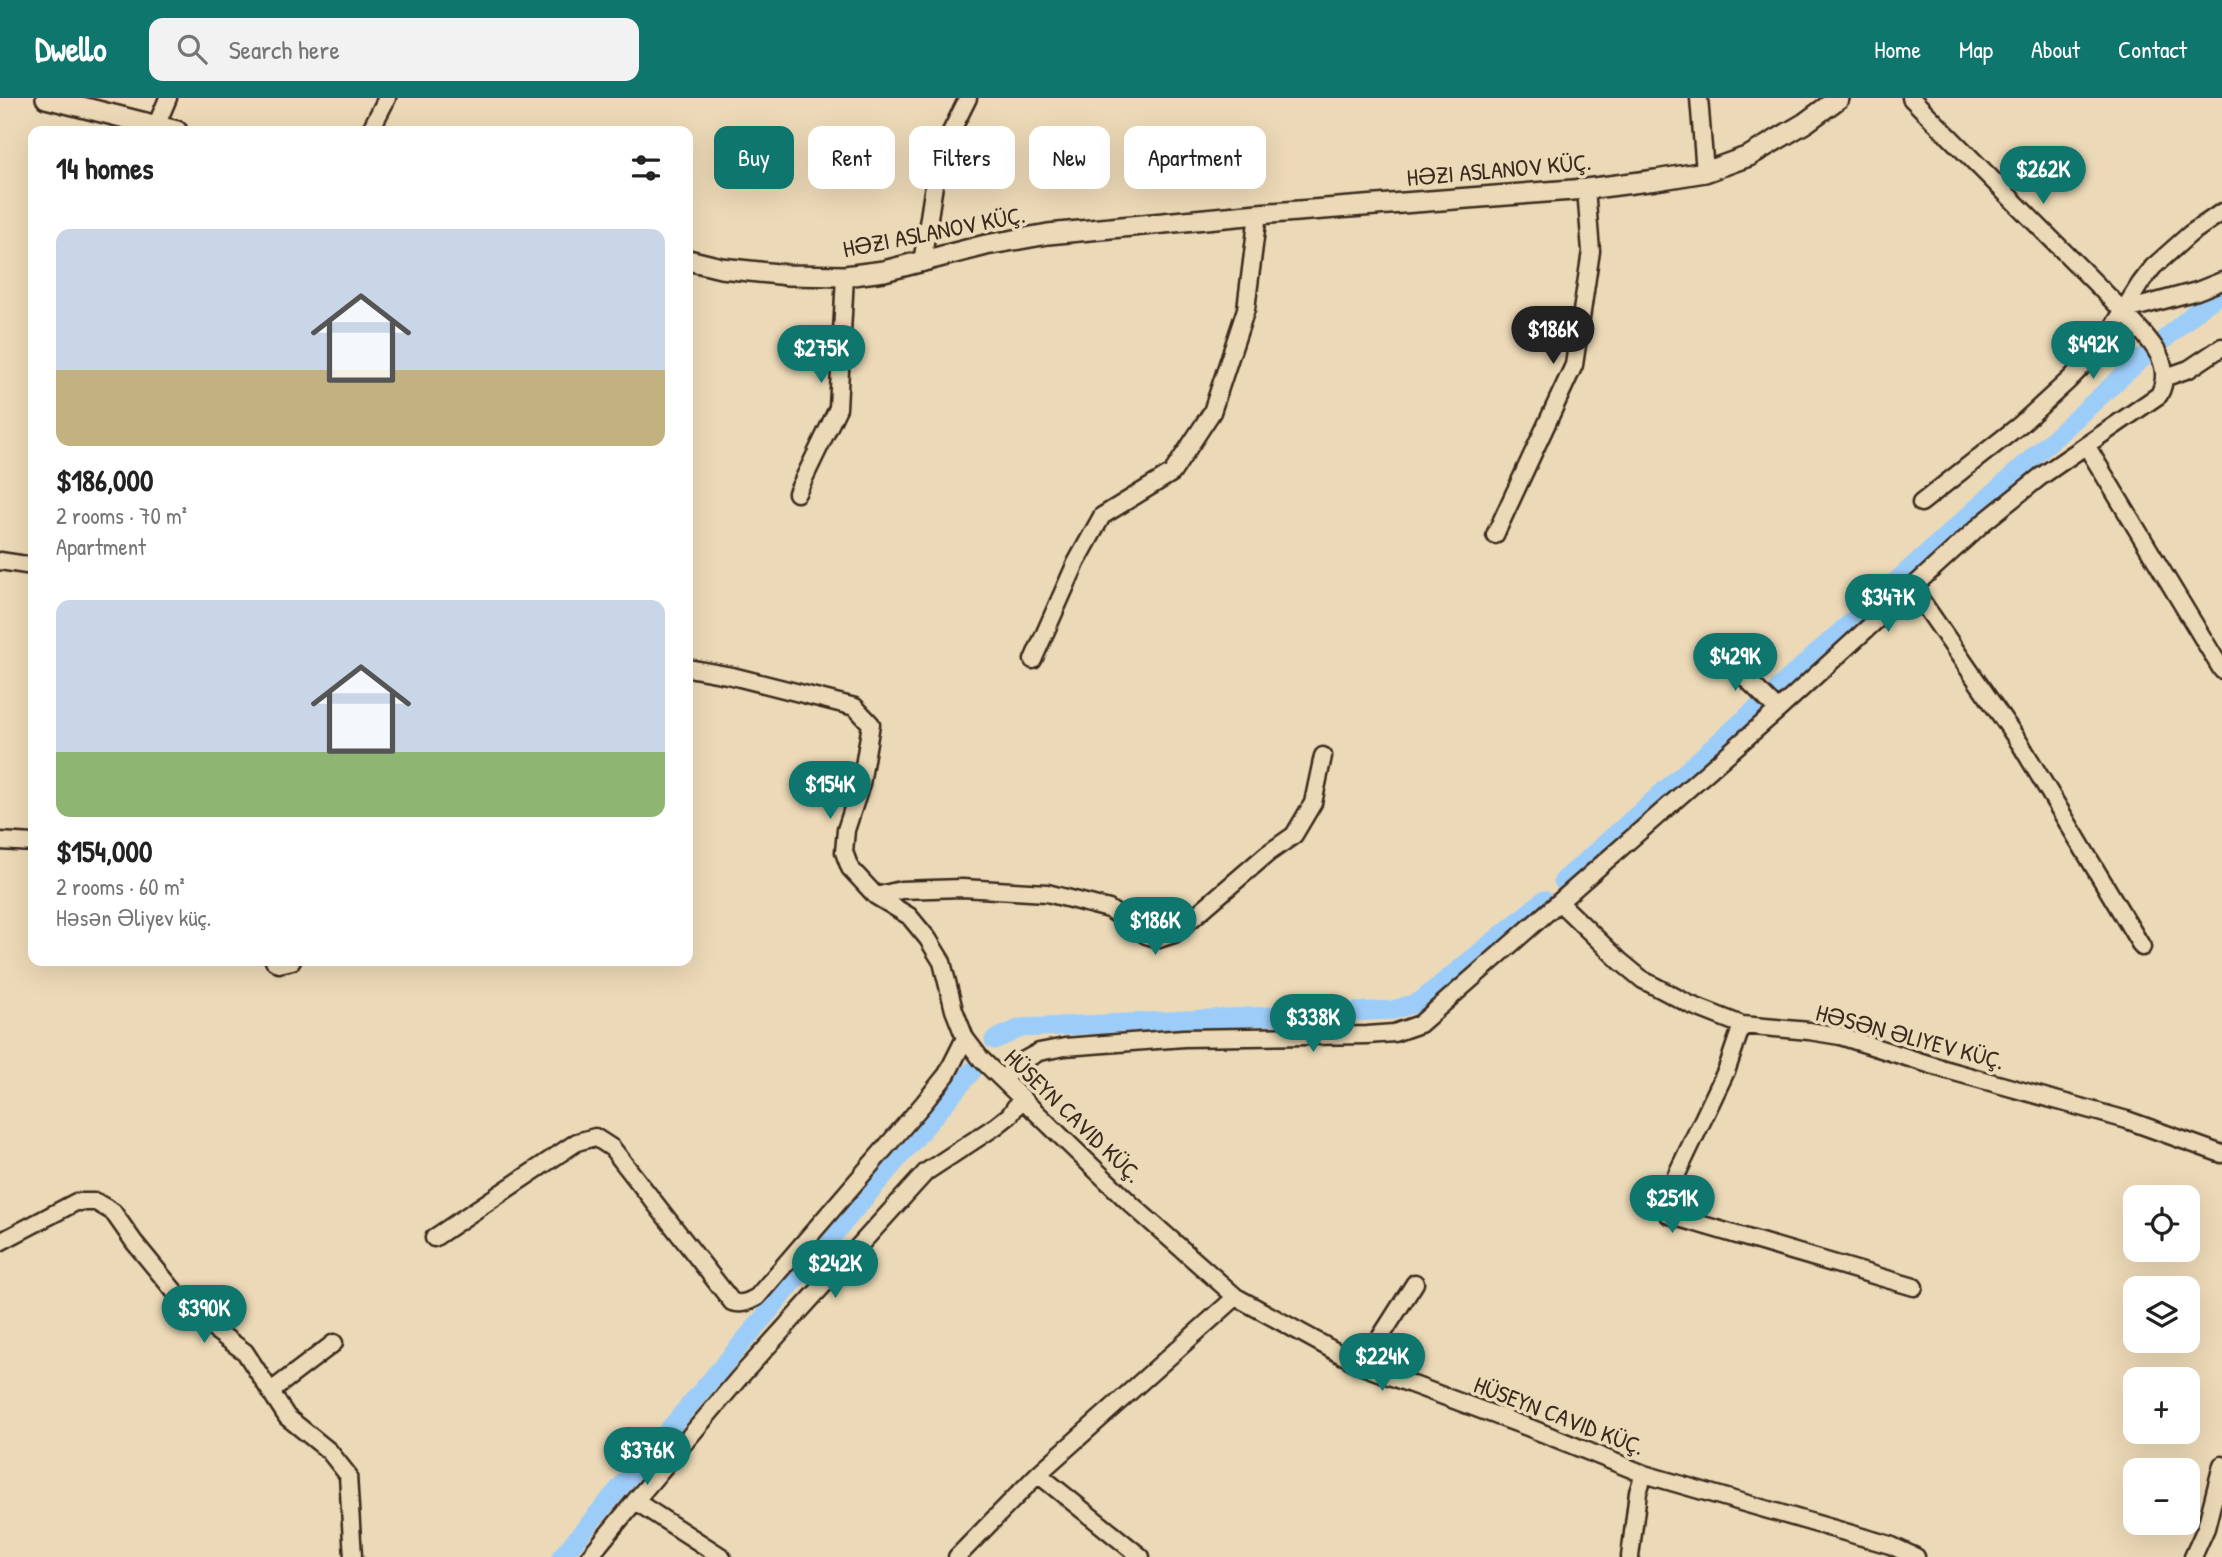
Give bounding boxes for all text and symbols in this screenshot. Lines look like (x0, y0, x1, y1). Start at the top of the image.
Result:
search box (149, 18, 639, 81)
text: Dwello (35, 27, 107, 71)
icon: search (173, 30, 211, 68)
text: Search here (229, 32, 340, 67)
text: Home (1874, 33, 1921, 65)
text: Map (1959, 33, 1993, 65)
text: About (2031, 33, 2080, 65)
text: Contact (2118, 33, 2187, 65)
chip: Buy (714, 126, 794, 189)
chip: Rent (808, 126, 895, 189)
chip: Filters (909, 126, 1015, 189)
chip: New (1029, 126, 1110, 189)
chip: Apartment (1124, 126, 1266, 189)
street label: HƏZI ASLANOV KÜÇ. (1405, 145, 1593, 193)
pin: $262K (1994, 146, 2092, 206)
text: 14 homes (56, 148, 154, 188)
icon: filters (627, 149, 665, 187)
text: $262K (2016, 153, 2070, 184)
street label: HƏZI ASLANOV KÜÇ. (840, 198, 1028, 264)
icon: home (298, 275, 424, 401)
pin: $186K (1504, 306, 1602, 366)
text: $186K (1527, 313, 1579, 344)
pin: $492K (2044, 322, 2142, 381)
pin: $275K (772, 326, 870, 385)
text: $492K (2067, 328, 2119, 359)
text: $275K (793, 332, 849, 363)
text: $186,000 (56, 460, 153, 500)
text: 2 rooms · 70 m² (56, 500, 187, 531)
text: Apartment (56, 531, 146, 562)
pin: $347K (1839, 574, 1937, 634)
text: $347K (1861, 581, 1915, 612)
pin: $429K (1686, 634, 1784, 693)
text: $429K (1709, 640, 1761, 671)
icon: home (298, 646, 424, 772)
pin: $154K (781, 762, 879, 821)
text: $154K (805, 768, 855, 799)
text: $154,000 (56, 831, 152, 871)
text: 2 rooms · 60 m² (56, 871, 185, 902)
pin: $186K (1106, 898, 1204, 957)
text: Həsən Əliyev küç. (56, 902, 211, 933)
text: $186K (1129, 904, 1181, 935)
pin: $338K (1264, 995, 1362, 1054)
street label: HƏSƏN ƏLIYEV KÜÇ. (1813, 996, 2008, 1077)
text: $338K (1286, 1001, 1340, 1032)
street label: HÜSEYN CAVID KÜÇ. (998, 1041, 1150, 1189)
pin: $251K (1623, 1176, 1721, 1235)
text: $251K (1646, 1182, 1698, 1213)
map controls (2123, 1185, 2200, 1535)
button: locate (2123, 1185, 2200, 1262)
pin: $242K (786, 1240, 884, 1300)
text: $242K (808, 1247, 862, 1278)
button: layers (2123, 1276, 2200, 1353)
pin: $390K (155, 1286, 253, 1345)
text: $390K (178, 1292, 230, 1323)
pin: $224K (1333, 1334, 1431, 1393)
text: $224K (1355, 1340, 1409, 1371)
button: + (2123, 1367, 2200, 1444)
street label: HÜSEYN CAVID KÜÇ. (1470, 1368, 1649, 1462)
pin: $376K (598, 1428, 696, 1487)
text: $376K (620, 1434, 674, 1465)
button: − (2123, 1458, 2200, 1535)

